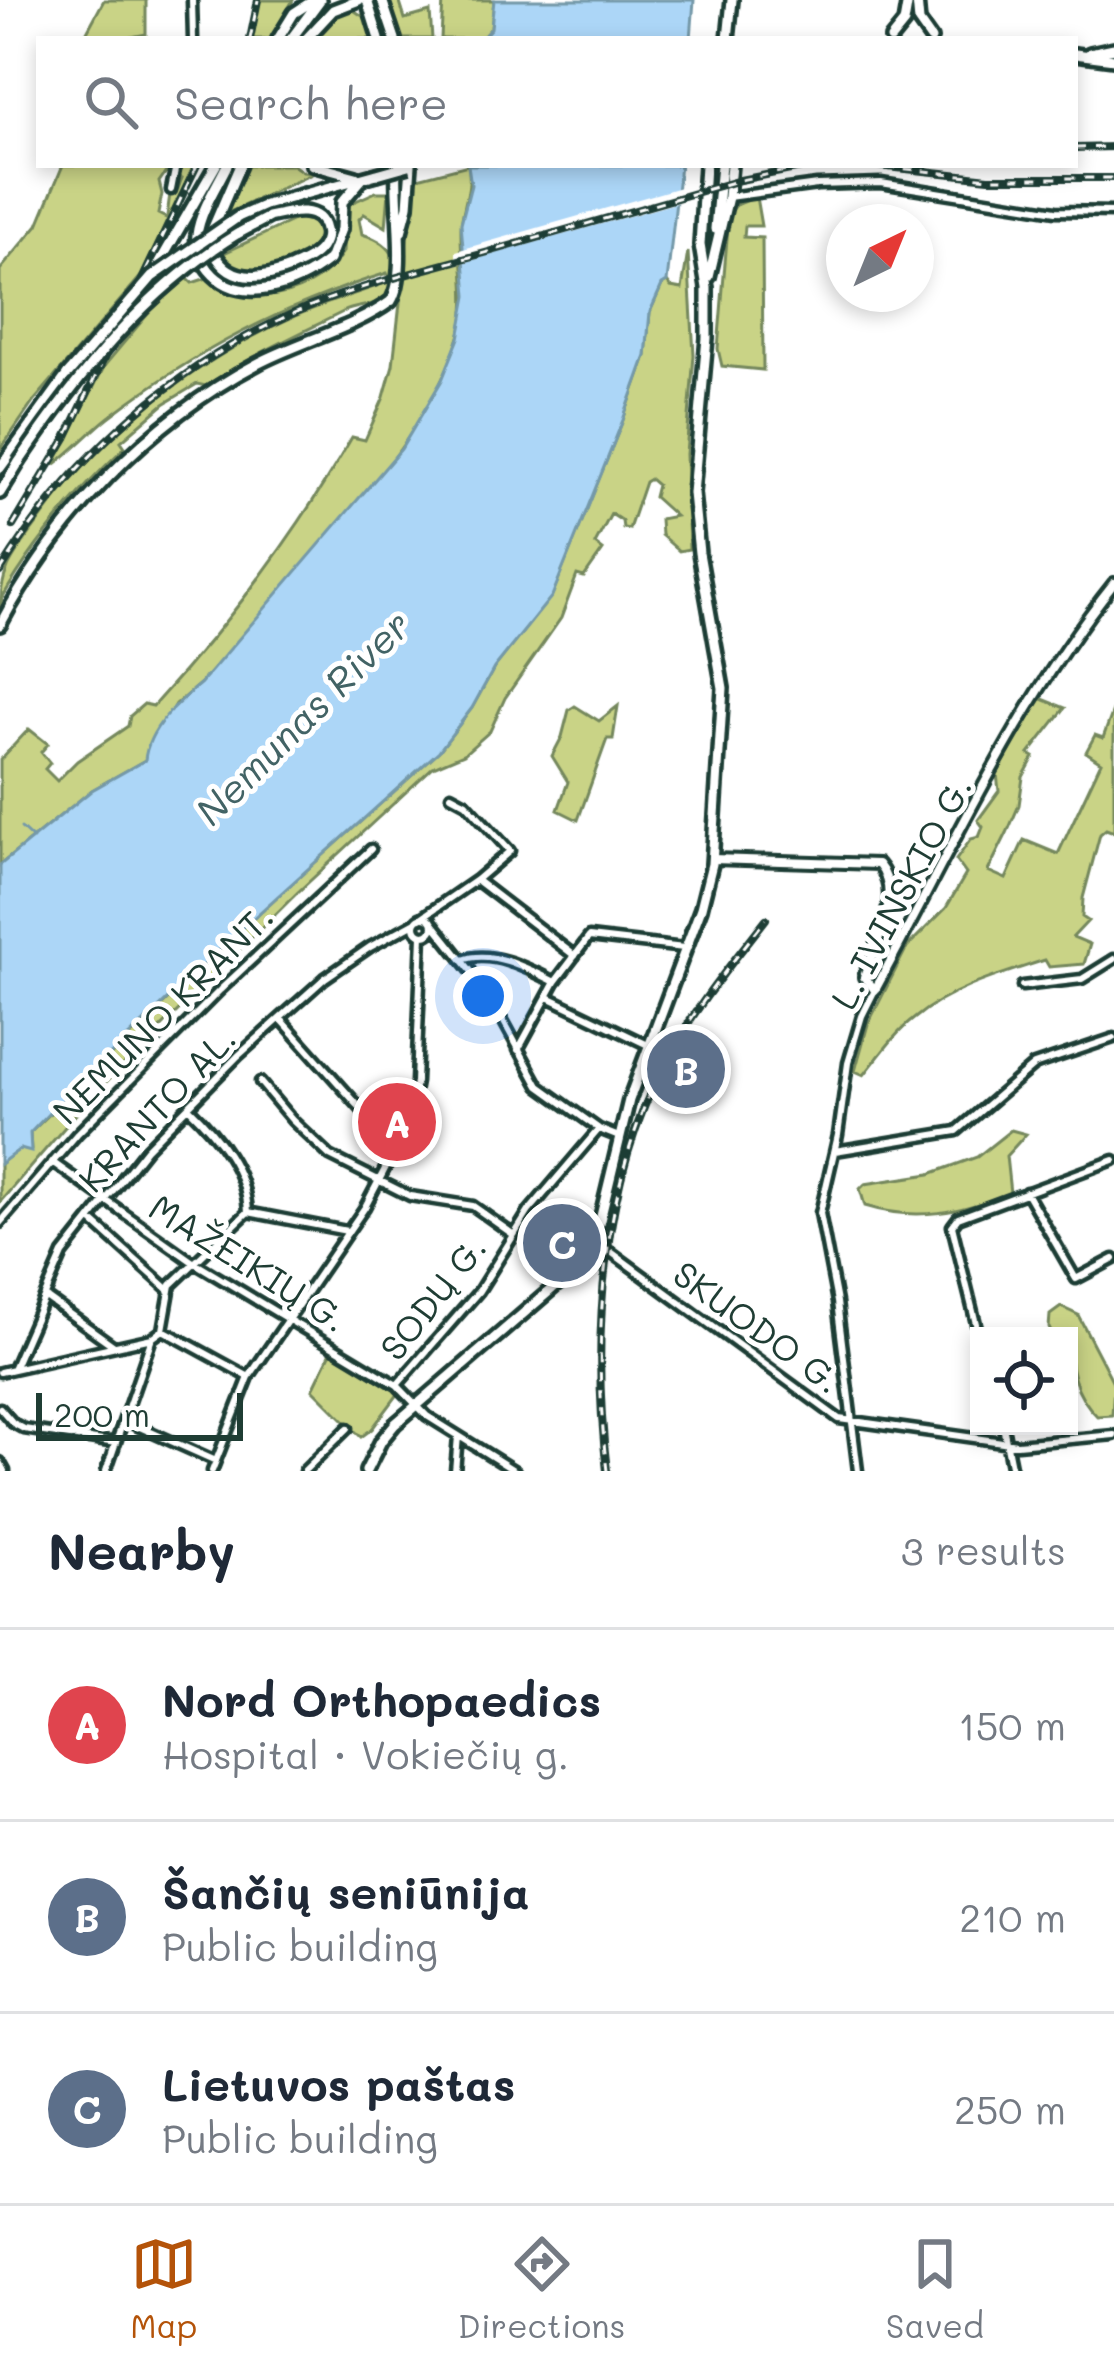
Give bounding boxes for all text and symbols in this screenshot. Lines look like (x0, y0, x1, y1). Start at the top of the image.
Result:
search box (36, 36, 1078, 168)
icon: search (78, 69, 144, 135)
text: Search here (174, 73, 448, 131)
north arrow (826, 204, 934, 312)
water label: Nemunas River (184, 599, 420, 835)
street label: L. IVINSKIO G. (819, 767, 981, 1017)
street label: NEMUNO KRANT. (42, 893, 282, 1133)
your location (453, 966, 513, 1026)
street label: KRANTO AL. (67, 1015, 245, 1201)
pin: B (647, 1024, 725, 1114)
pin: A (358, 1077, 436, 1167)
street label: MAŽEIKIŲ G. (141, 1183, 357, 1341)
pin: C (523, 1198, 601, 1288)
street label: SODŲ G. (368, 1225, 496, 1369)
street label: SKUODO G. (665, 1249, 851, 1403)
map controls (970, 1327, 1078, 1435)
button: locate (970, 1327, 1078, 1435)
scale bar (36, 1387, 243, 1440)
text: 200 m (54, 1392, 150, 1435)
text: Nearby (48, 1516, 235, 1583)
text: 3 results (901, 1524, 1066, 1575)
text: Nord Orthopaedics (162, 1670, 601, 1728)
text: A (73, 1699, 101, 1750)
text: 150 m (958, 1699, 1066, 1750)
text: Hospital · Vokiečių g. (162, 1728, 569, 1779)
text: Šančių seniūnija (162, 1862, 530, 1920)
text: B (74, 1891, 100, 1942)
text: 210 m (959, 1891, 1066, 1942)
text: Public building (162, 1920, 438, 1971)
text: Lietuvos paštas (162, 2054, 515, 2112)
text: C (73, 2083, 101, 2134)
text: 250 m (954, 2083, 1066, 2134)
text: Public building (162, 2112, 438, 2163)
tab: Map (130, 2231, 197, 2346)
tab: Directions (458, 2231, 625, 2346)
tab: Saved (886, 2231, 984, 2346)

